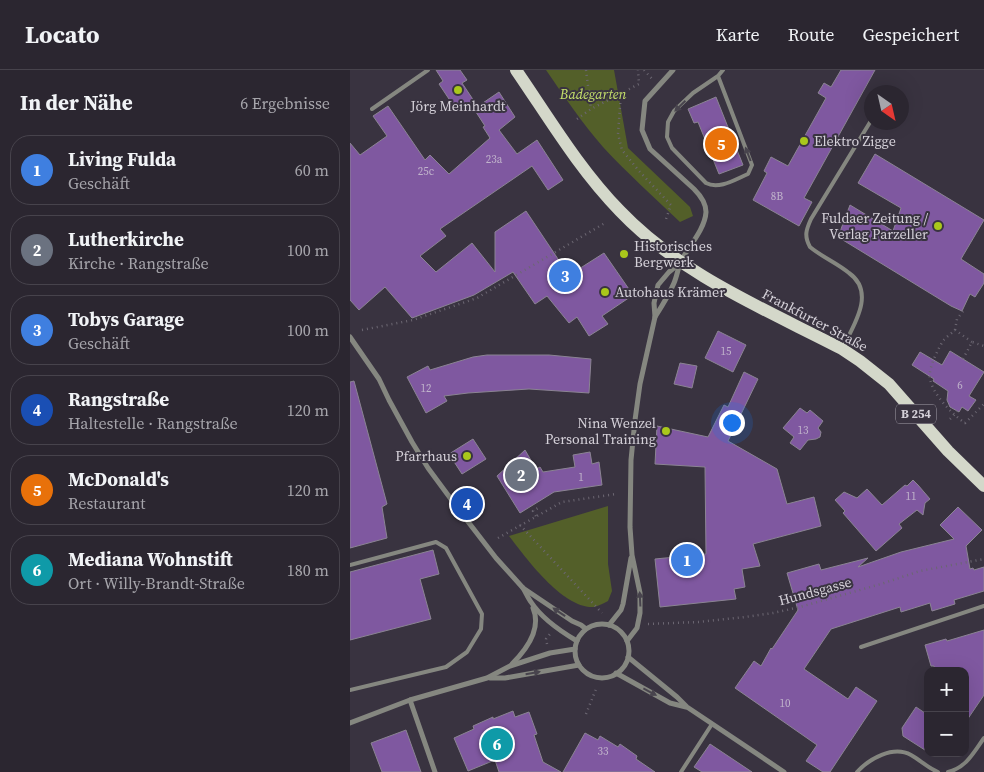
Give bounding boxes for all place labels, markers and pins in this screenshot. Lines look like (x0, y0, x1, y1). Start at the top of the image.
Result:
marker: Jörg Meinhardt (452, 84, 464, 96)
place label: Jörg Meinhardt (410, 96, 506, 116)
pin: 5 (705, 125, 737, 163)
place label: Elektro Zigge (814, 131, 896, 151)
marker: Elektro Zigge (798, 135, 810, 147)
place label: Fuldaer Zeitung / Verlag Parzeller (821, 208, 928, 244)
marker: Fuldaer Zeitung / Verlag Parzeller (932, 220, 944, 232)
place label: Historisches Bergwerk (634, 236, 712, 272)
marker: Historisches Bergwerk (618, 248, 630, 260)
pin: 3 (549, 257, 581, 295)
place label: Autohaus Krämer (615, 282, 725, 302)
marker: Autohaus Krämer (599, 286, 611, 298)
place label: Nina Wenzel Personal Training (545, 413, 656, 449)
marker: Nina Wenzel Personal Training (660, 425, 672, 437)
place label: Pfarrhaus (395, 446, 457, 466)
marker: Pfarrhaus (461, 450, 473, 462)
pin: 2 (505, 456, 537, 494)
pin: 4 (451, 485, 483, 523)
pin: 1 (671, 541, 703, 579)
pin: 6 (481, 725, 513, 763)

